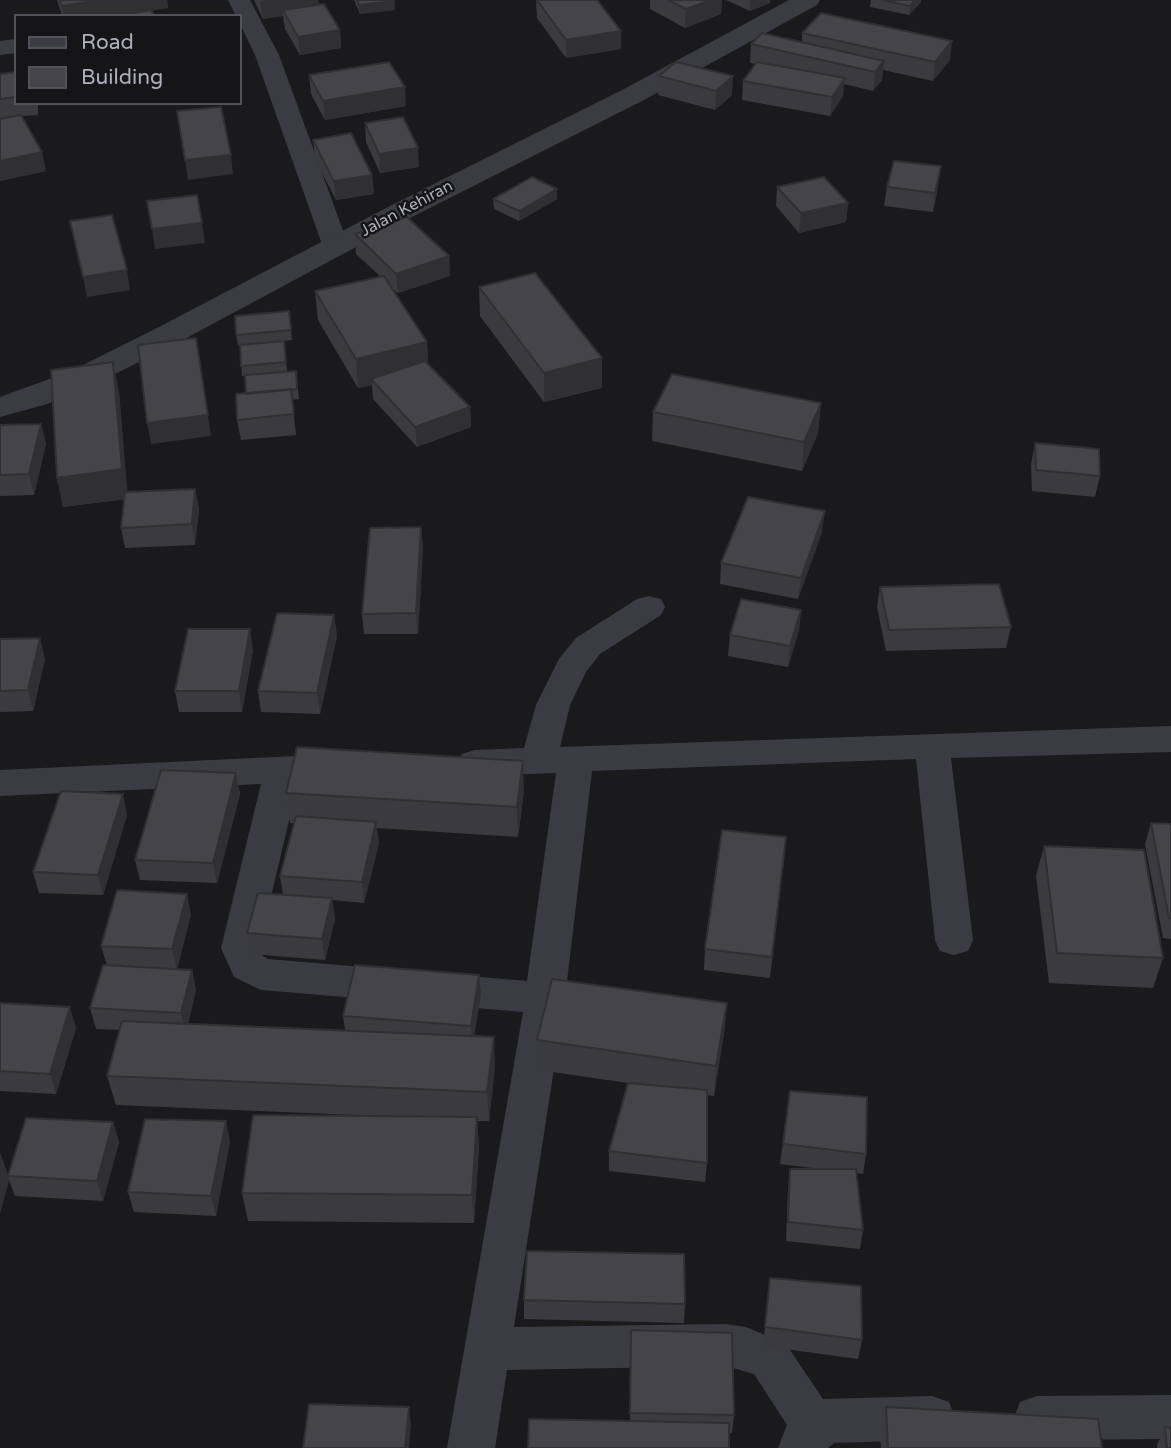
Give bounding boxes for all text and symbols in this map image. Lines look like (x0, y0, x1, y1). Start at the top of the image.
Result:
legend (14, 14, 242, 105)
text: Road (81, 30, 134, 55)
text: Building (81, 65, 163, 90)
street label: Jalan Kehiran (358, 177, 456, 241)

